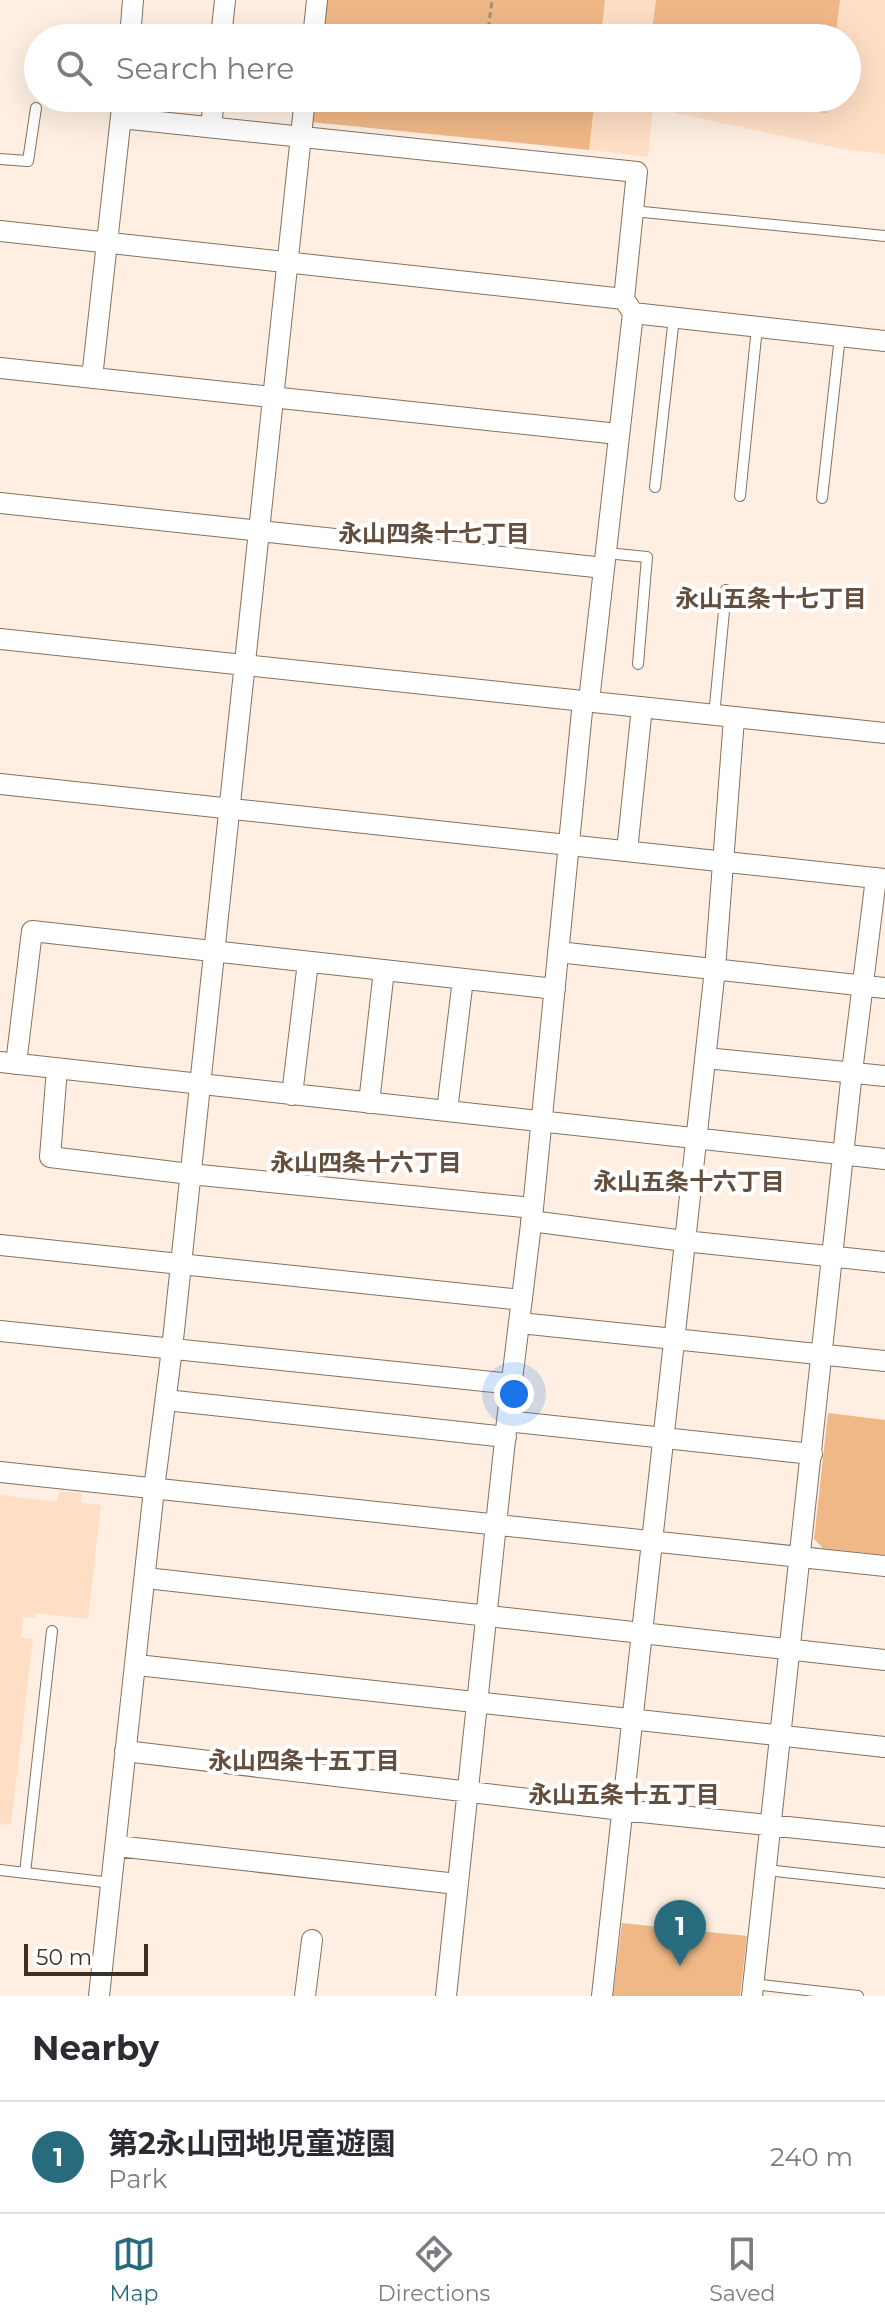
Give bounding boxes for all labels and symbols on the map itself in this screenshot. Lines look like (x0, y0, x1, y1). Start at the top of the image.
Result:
district label: 永山四条十七丁目 (338, 519, 530, 548)
district label: 永山五条十七丁目 (675, 584, 867, 613)
district label: 永山四条十六丁目 (270, 1148, 462, 1177)
district label: 永山五条十六丁目 (593, 1167, 785, 1196)
your location (494, 1374, 534, 1414)
district label: 永山四条十五丁目 (208, 1746, 400, 1775)
district label: 永山五条十五丁目 (528, 1780, 720, 1809)
pin: 1 (654, 1900, 706, 1966)
scale bar (24, 1940, 148, 1976)

